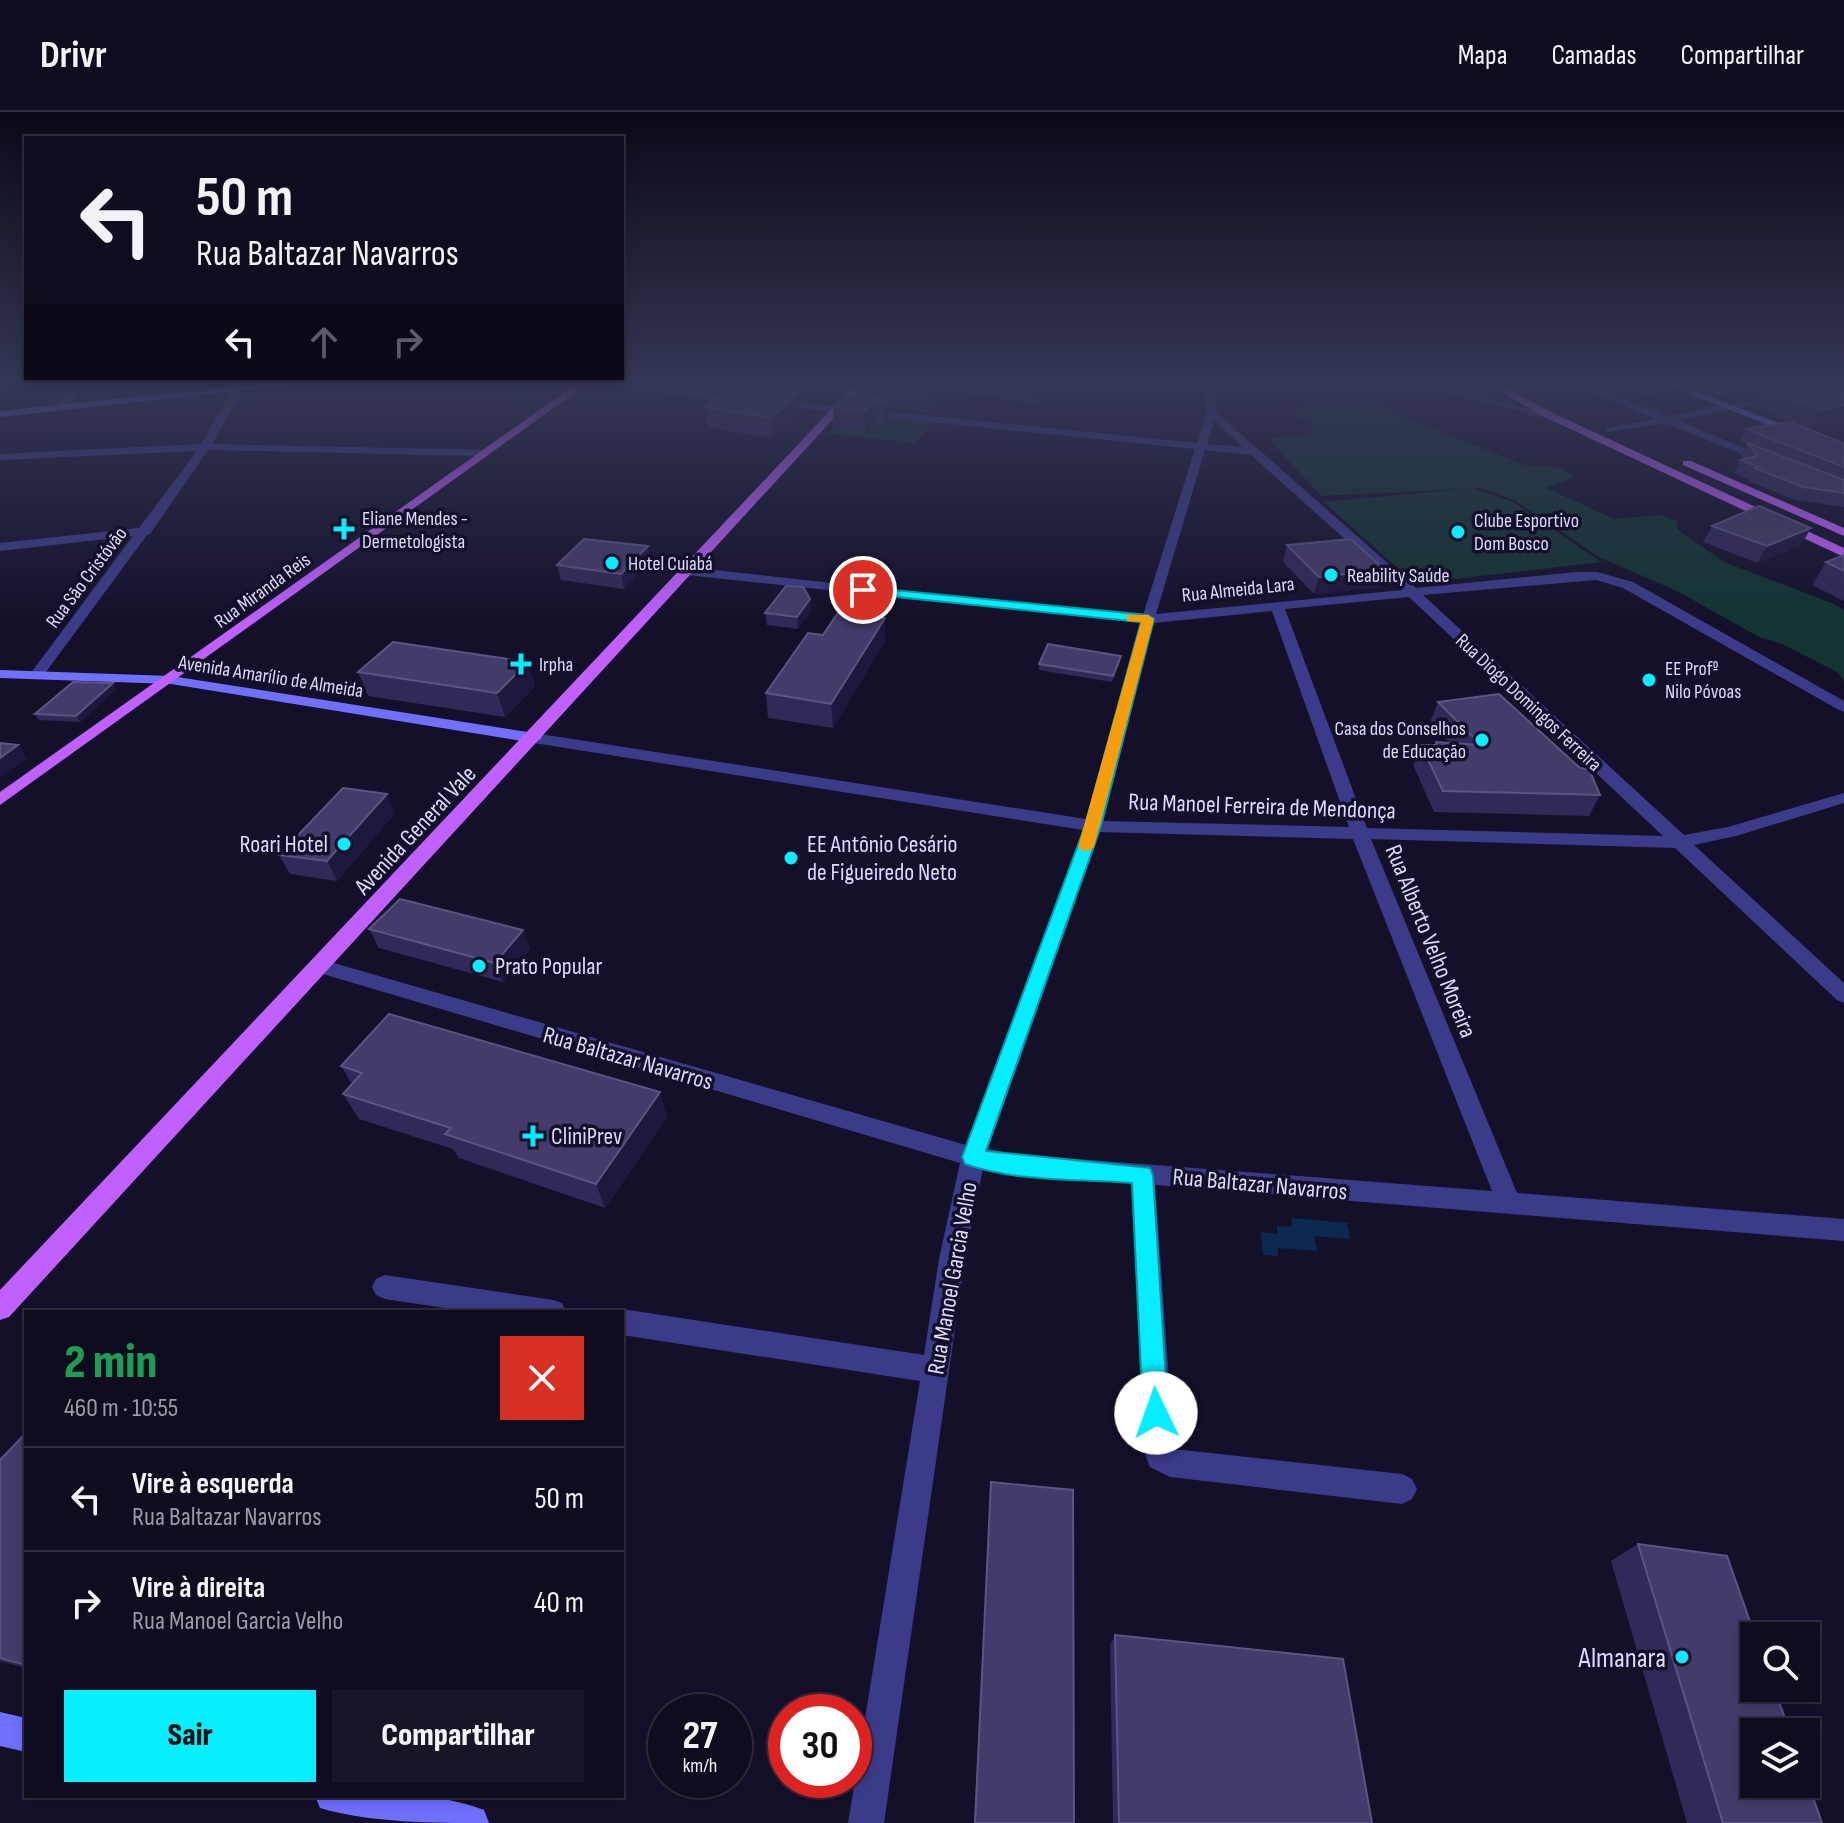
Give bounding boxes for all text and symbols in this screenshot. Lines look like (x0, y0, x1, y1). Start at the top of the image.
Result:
text: Drivr (40, 33, 107, 78)
text: Mapa (1458, 39, 1507, 72)
text: Camadas (1551, 39, 1637, 72)
text: Compartilhar (1681, 39, 1804, 72)
text: 50 m (196, 165, 293, 232)
icon: left (64, 168, 168, 272)
text: Rua Baltazar Navarros (196, 233, 459, 276)
icon: left (218, 320, 262, 364)
icon: ahead (302, 320, 346, 364)
icon: right (386, 320, 430, 364)
place label: Eliane Mendes - Dermetologista (362, 507, 468, 554)
place label: Clube Esportivo Dom Bosco (1474, 509, 1579, 556)
marker: Eliane Mendes - Dermetologista (333, 518, 355, 540)
street label: Rua São Cristóvão (41, 522, 132, 633)
marker: Clube Esportivo Dom Bosco (1449, 523, 1467, 541)
street label: Rua Miranda Reis (210, 548, 315, 634)
place label: Hotel Cuiabá (628, 552, 713, 576)
marker: Hotel Cuiabá (603, 554, 621, 572)
pin (829, 556, 897, 624)
place label: Reability Saúde (1347, 564, 1450, 588)
marker: Reability Saúde (1322, 566, 1340, 584)
icon: arrive (841, 568, 885, 612)
street label: Rua Almeida Lara (1181, 572, 1296, 608)
street label: Rua Diogo Domingos Ferreira (1450, 629, 1606, 777)
street label: Avenida Amarílio de Almeida (176, 650, 365, 703)
marker: Irpha (510, 653, 532, 675)
place label: Irpha (539, 653, 573, 677)
place label: EE Profº Nilo Póvoas (1665, 657, 1741, 704)
marker: EE Profº Nilo Póvoas (1640, 671, 1658, 689)
place label: Casa dos Conselhos de Educação (1335, 717, 1466, 764)
marker: Casa dos Conselhos de Educação (1473, 731, 1491, 749)
street label: Avenida General Vale (348, 760, 482, 902)
street label: Rua Manoel Ferreira de Mendonça (1128, 787, 1396, 826)
place label: Roari Hotel (239, 830, 328, 859)
place label: EE Antônio Cesário de Figueiredo Neto (807, 830, 958, 887)
marker: Roari Hotel (335, 835, 353, 853)
street label: Rua Alberto Velho Moreira (1379, 840, 1483, 1042)
marker: EE Antônio Cesário de Figueiredo Neto (782, 849, 800, 867)
place label: Prato Popular (495, 952, 603, 981)
marker: Prato Popular (470, 957, 488, 975)
street label: Rua Baltazar Navarros (540, 1020, 716, 1097)
place label: CliniPrev (551, 1122, 622, 1151)
marker: CliniPrev (522, 1125, 544, 1147)
street label: Rua Baltazar Navarros (1171, 1162, 1348, 1207)
street label: Rua Manoel Garcia Velho (921, 1180, 984, 1377)
text: 2 min (64, 1334, 157, 1391)
button: close (500, 1336, 584, 1420)
position arrow (1114, 1371, 1198, 1455)
text: 460 m · 10:55 (64, 1393, 178, 1424)
text: Vire à esquerda (132, 1466, 294, 1502)
icon: left (64, 1477, 108, 1521)
text: 50 m (535, 1481, 584, 1517)
text: Rua Baltazar Navarros (132, 1502, 322, 1533)
text: Vire à direita (132, 1570, 265, 1606)
icon: right (64, 1581, 108, 1625)
text: 40 m (534, 1585, 584, 1621)
text: Rua Manoel Garcia Velho (132, 1606, 343, 1637)
map controls (1740, 1622, 1820, 1798)
button: search (1740, 1622, 1820, 1702)
place label: Almanara (1578, 1642, 1666, 1675)
marker: Almanara (1673, 1648, 1691, 1666)
button: Sair (64, 1690, 316, 1782)
button: Compartilhar (332, 1690, 584, 1782)
speed limit sign: 30 (768, 1694, 872, 1798)
text: 27 (683, 1712, 717, 1760)
button: layers (1740, 1718, 1820, 1798)
text: km/h (683, 1754, 717, 1778)

